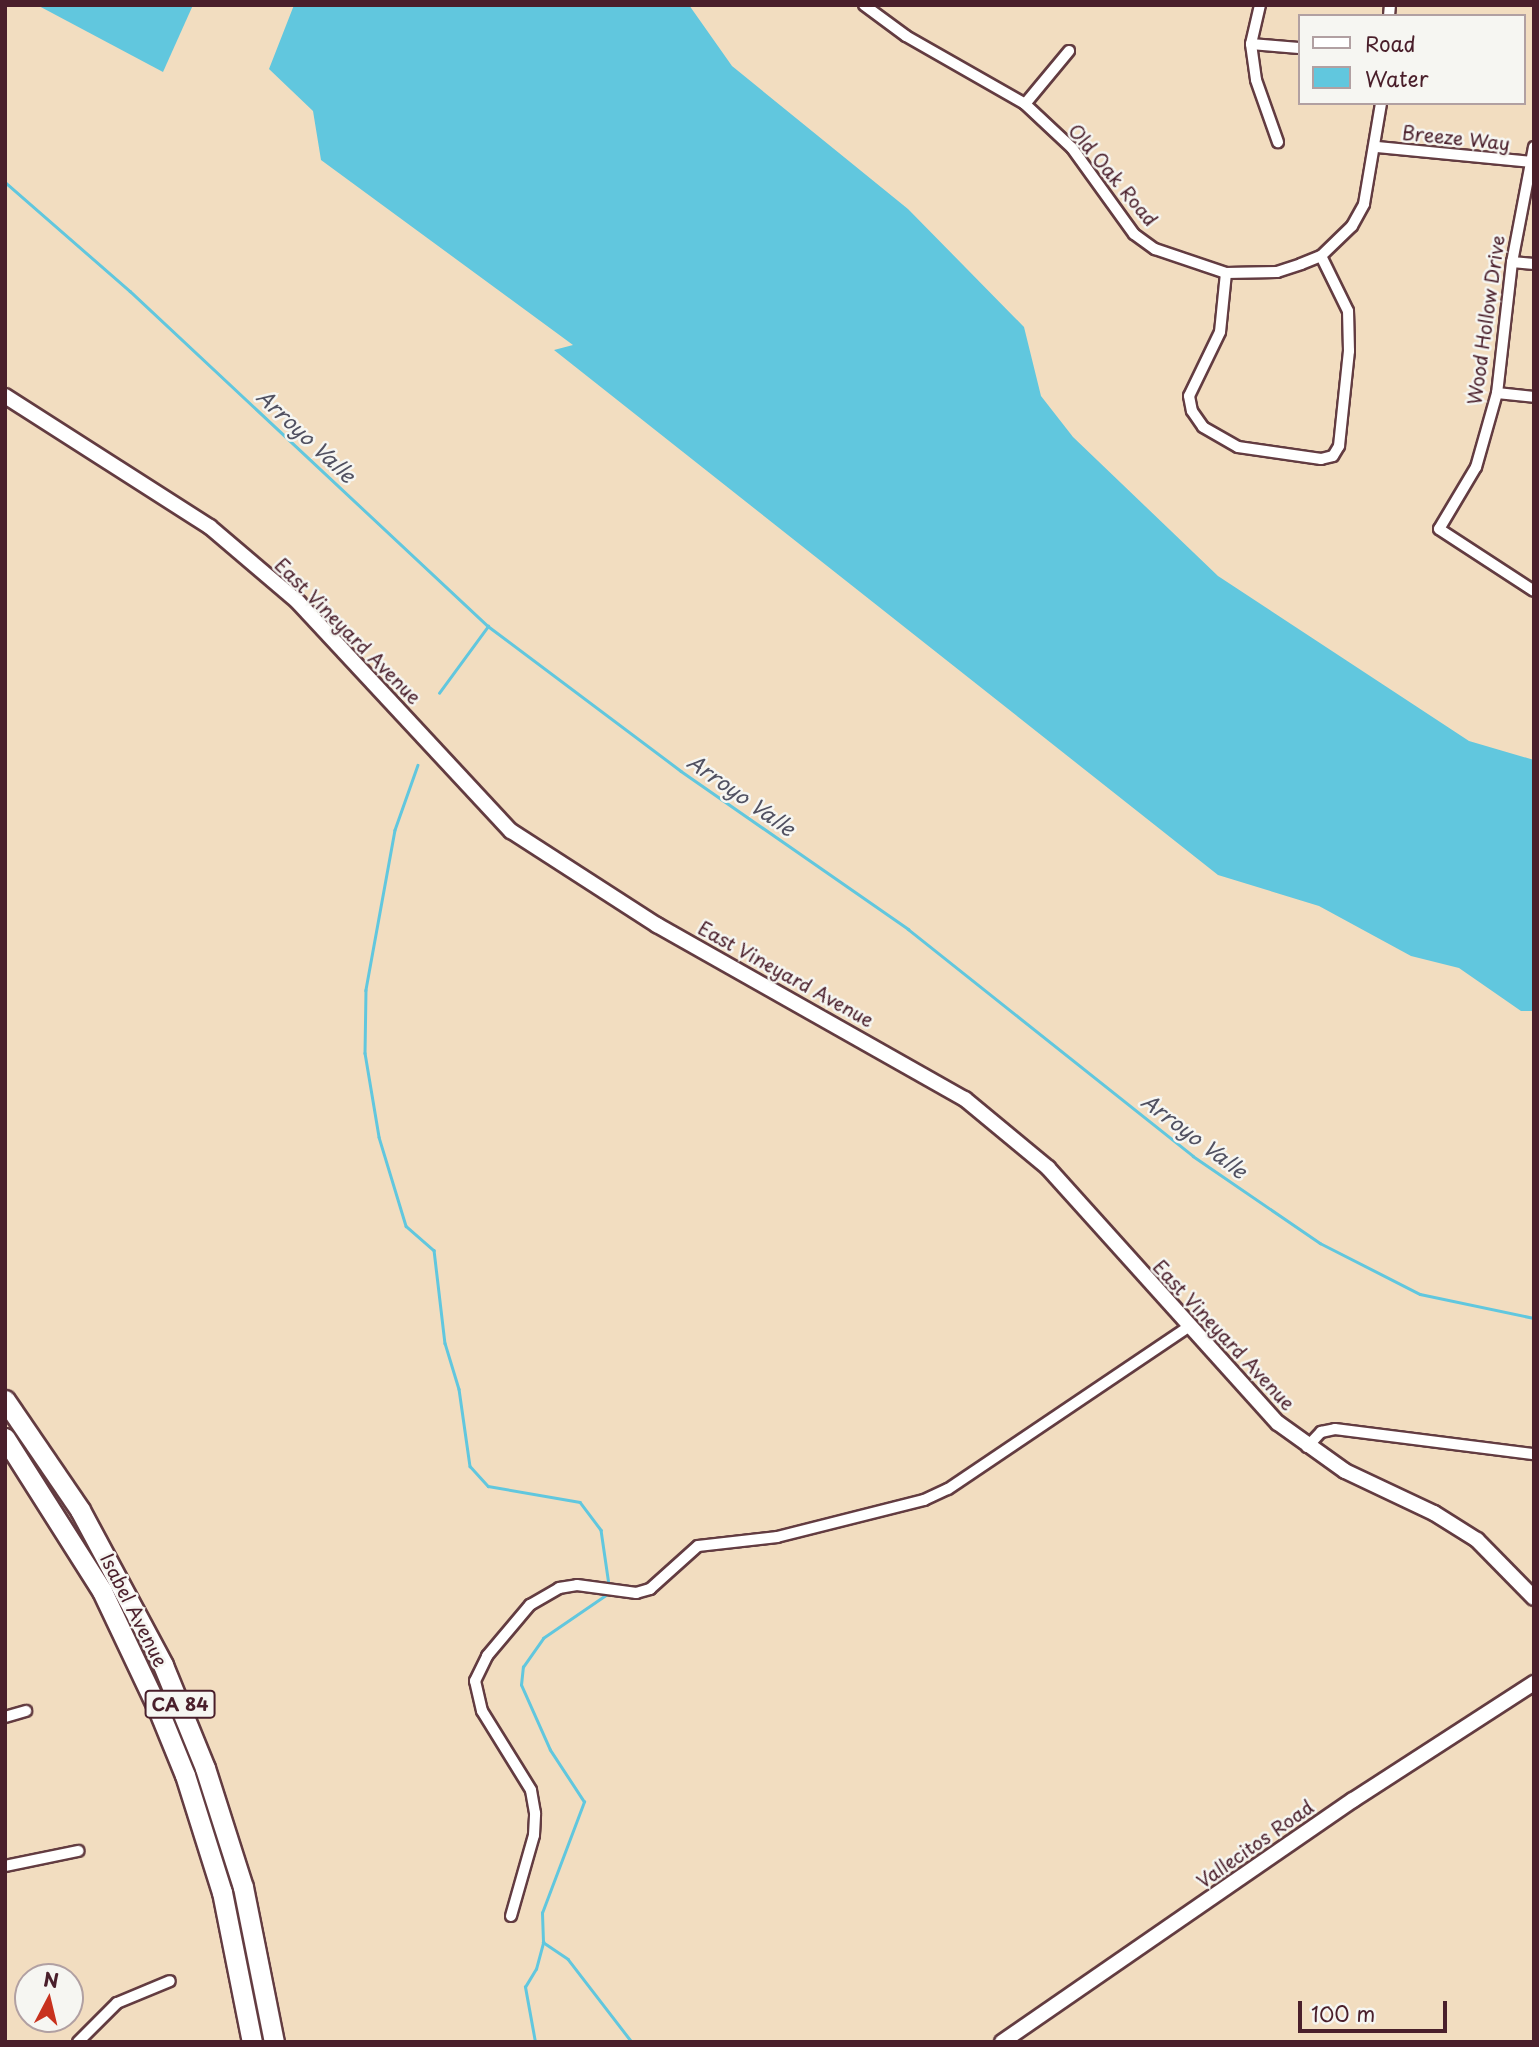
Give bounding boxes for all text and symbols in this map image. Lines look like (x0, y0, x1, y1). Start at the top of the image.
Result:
legend (1298, 14, 1525, 105)
text: Road (1365, 27, 1416, 59)
text: Water (1365, 62, 1428, 94)
street label: Old Oak Road (1063, 118, 1163, 232)
street label: Breeze Way (1401, 121, 1511, 155)
street label: Wood Hollow Drive (1463, 233, 1509, 407)
water label: Arroyo Valle (252, 383, 362, 487)
street label: East Vineyard Avenue (270, 553, 426, 709)
water label: Arroyo Valle (683, 748, 801, 840)
street label: East Vineyard Avenue (694, 916, 878, 1032)
water label: Arroyo Valle (1137, 1087, 1253, 1183)
street label: East Vineyard Avenue (1148, 1255, 1300, 1415)
street label: Isabel Avenue (96, 1549, 172, 1671)
road number: CA 84 (143, 1689, 217, 1718)
street label: Vallecitos Road (1192, 1795, 1318, 1893)
north arrow (14, 1963, 84, 2033)
text: N (42, 1964, 60, 1994)
scale bar (1301, 1988, 1450, 2032)
text: 100 m (1311, 1997, 1375, 2029)

